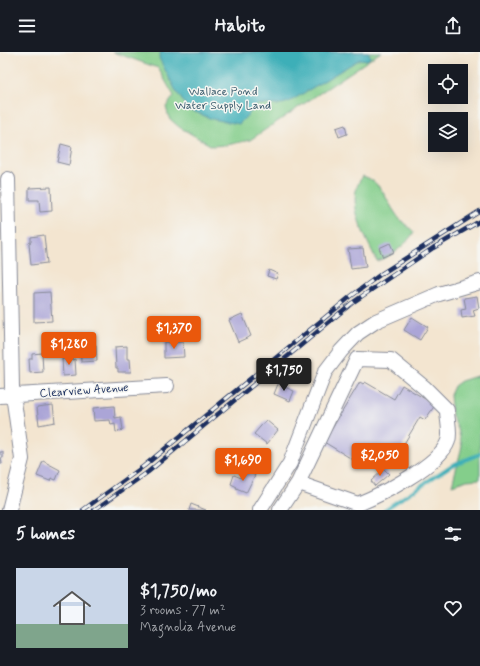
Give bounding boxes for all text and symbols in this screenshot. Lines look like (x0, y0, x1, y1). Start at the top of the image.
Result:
text: Habito (215, 14, 265, 38)
icon: menu (16, 15, 38, 37)
icon: share (442, 15, 464, 37)
map controls (428, 64, 468, 152)
button: locate (428, 64, 468, 104)
park label: Wallace Pond Water Supply Land (175, 84, 271, 114)
button: layers (428, 112, 468, 152)
pin: $1,370 (141, 316, 207, 350)
text: $1,370 (156, 320, 192, 337)
pin: $1,280 (36, 332, 102, 366)
text: $1,280 (50, 336, 88, 353)
pin: $1,750 (251, 358, 317, 392)
text: $1,750 (265, 362, 303, 379)
street label: Clearview Avenue (39, 380, 129, 402)
pin: $2,050 (347, 443, 413, 477)
text: $2,050 (361, 447, 399, 464)
pin: $1,690 (210, 448, 276, 482)
text: $1,690 (224, 452, 262, 469)
text: 5 homes (16, 523, 75, 545)
icon: filters (442, 523, 464, 545)
text: $1,750/mo (140, 580, 217, 602)
icon: home (48, 584, 96, 632)
icon: heart (442, 597, 464, 619)
text: 3 rooms · 77 m² (140, 602, 226, 619)
text: Magnolia Avenue (140, 619, 236, 636)

